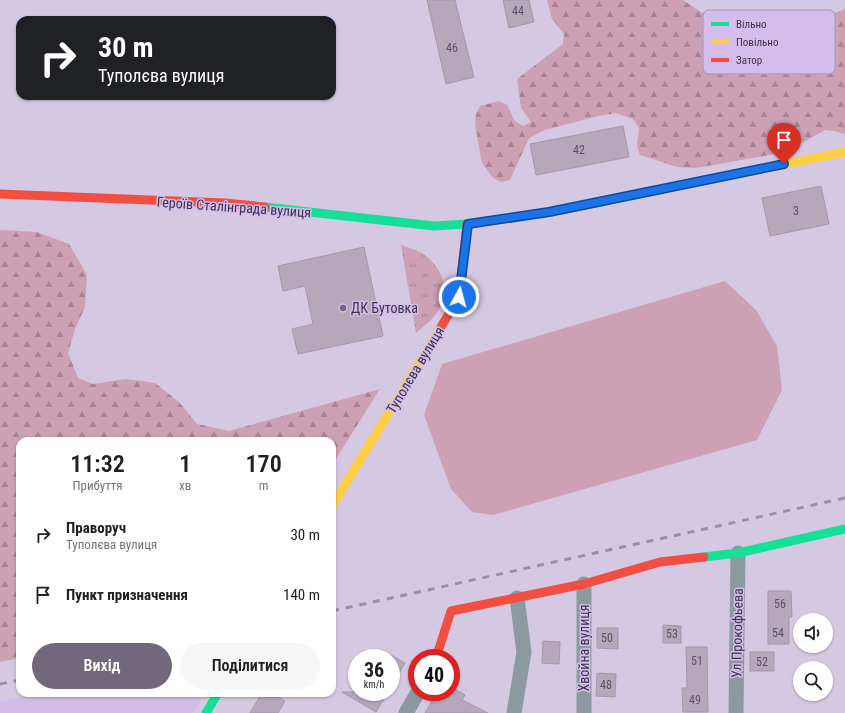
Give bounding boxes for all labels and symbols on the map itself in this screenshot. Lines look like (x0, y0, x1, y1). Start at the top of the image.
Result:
house number: 44 (512, 4, 524, 18)
legend (703, 10, 835, 74)
text: Вільно (736, 18, 767, 31)
text: Повільно (736, 36, 779, 49)
house number: 46 (446, 41, 458, 55)
text: Затор (736, 54, 762, 67)
pin (767, 123, 801, 164)
house number: 42 (573, 143, 585, 157)
street label: Героїв Сталінграда вулиця (156, 194, 312, 220)
house number: 3 (793, 204, 799, 218)
position arrow (438, 276, 480, 318)
place label: ДК Бутовка (351, 300, 418, 316)
marker: ДК Бутовка (338, 303, 348, 313)
street label: Туполєва вулиця (383, 324, 447, 416)
street label: Ул Прокофьева (728, 588, 746, 678)
house number: 56 (774, 597, 786, 611)
street label: Хвойна вулиця (576, 605, 592, 691)
house number: 54 (772, 626, 784, 640)
house number: 53 (666, 627, 678, 641)
house number: 50 (601, 631, 613, 645)
speed limit sign: 40 (408, 649, 460, 701)
house number: 51 (691, 654, 703, 668)
house number: 52 (756, 655, 768, 669)
house number: 48 (600, 678, 612, 692)
house number: 49 (689, 693, 701, 707)

